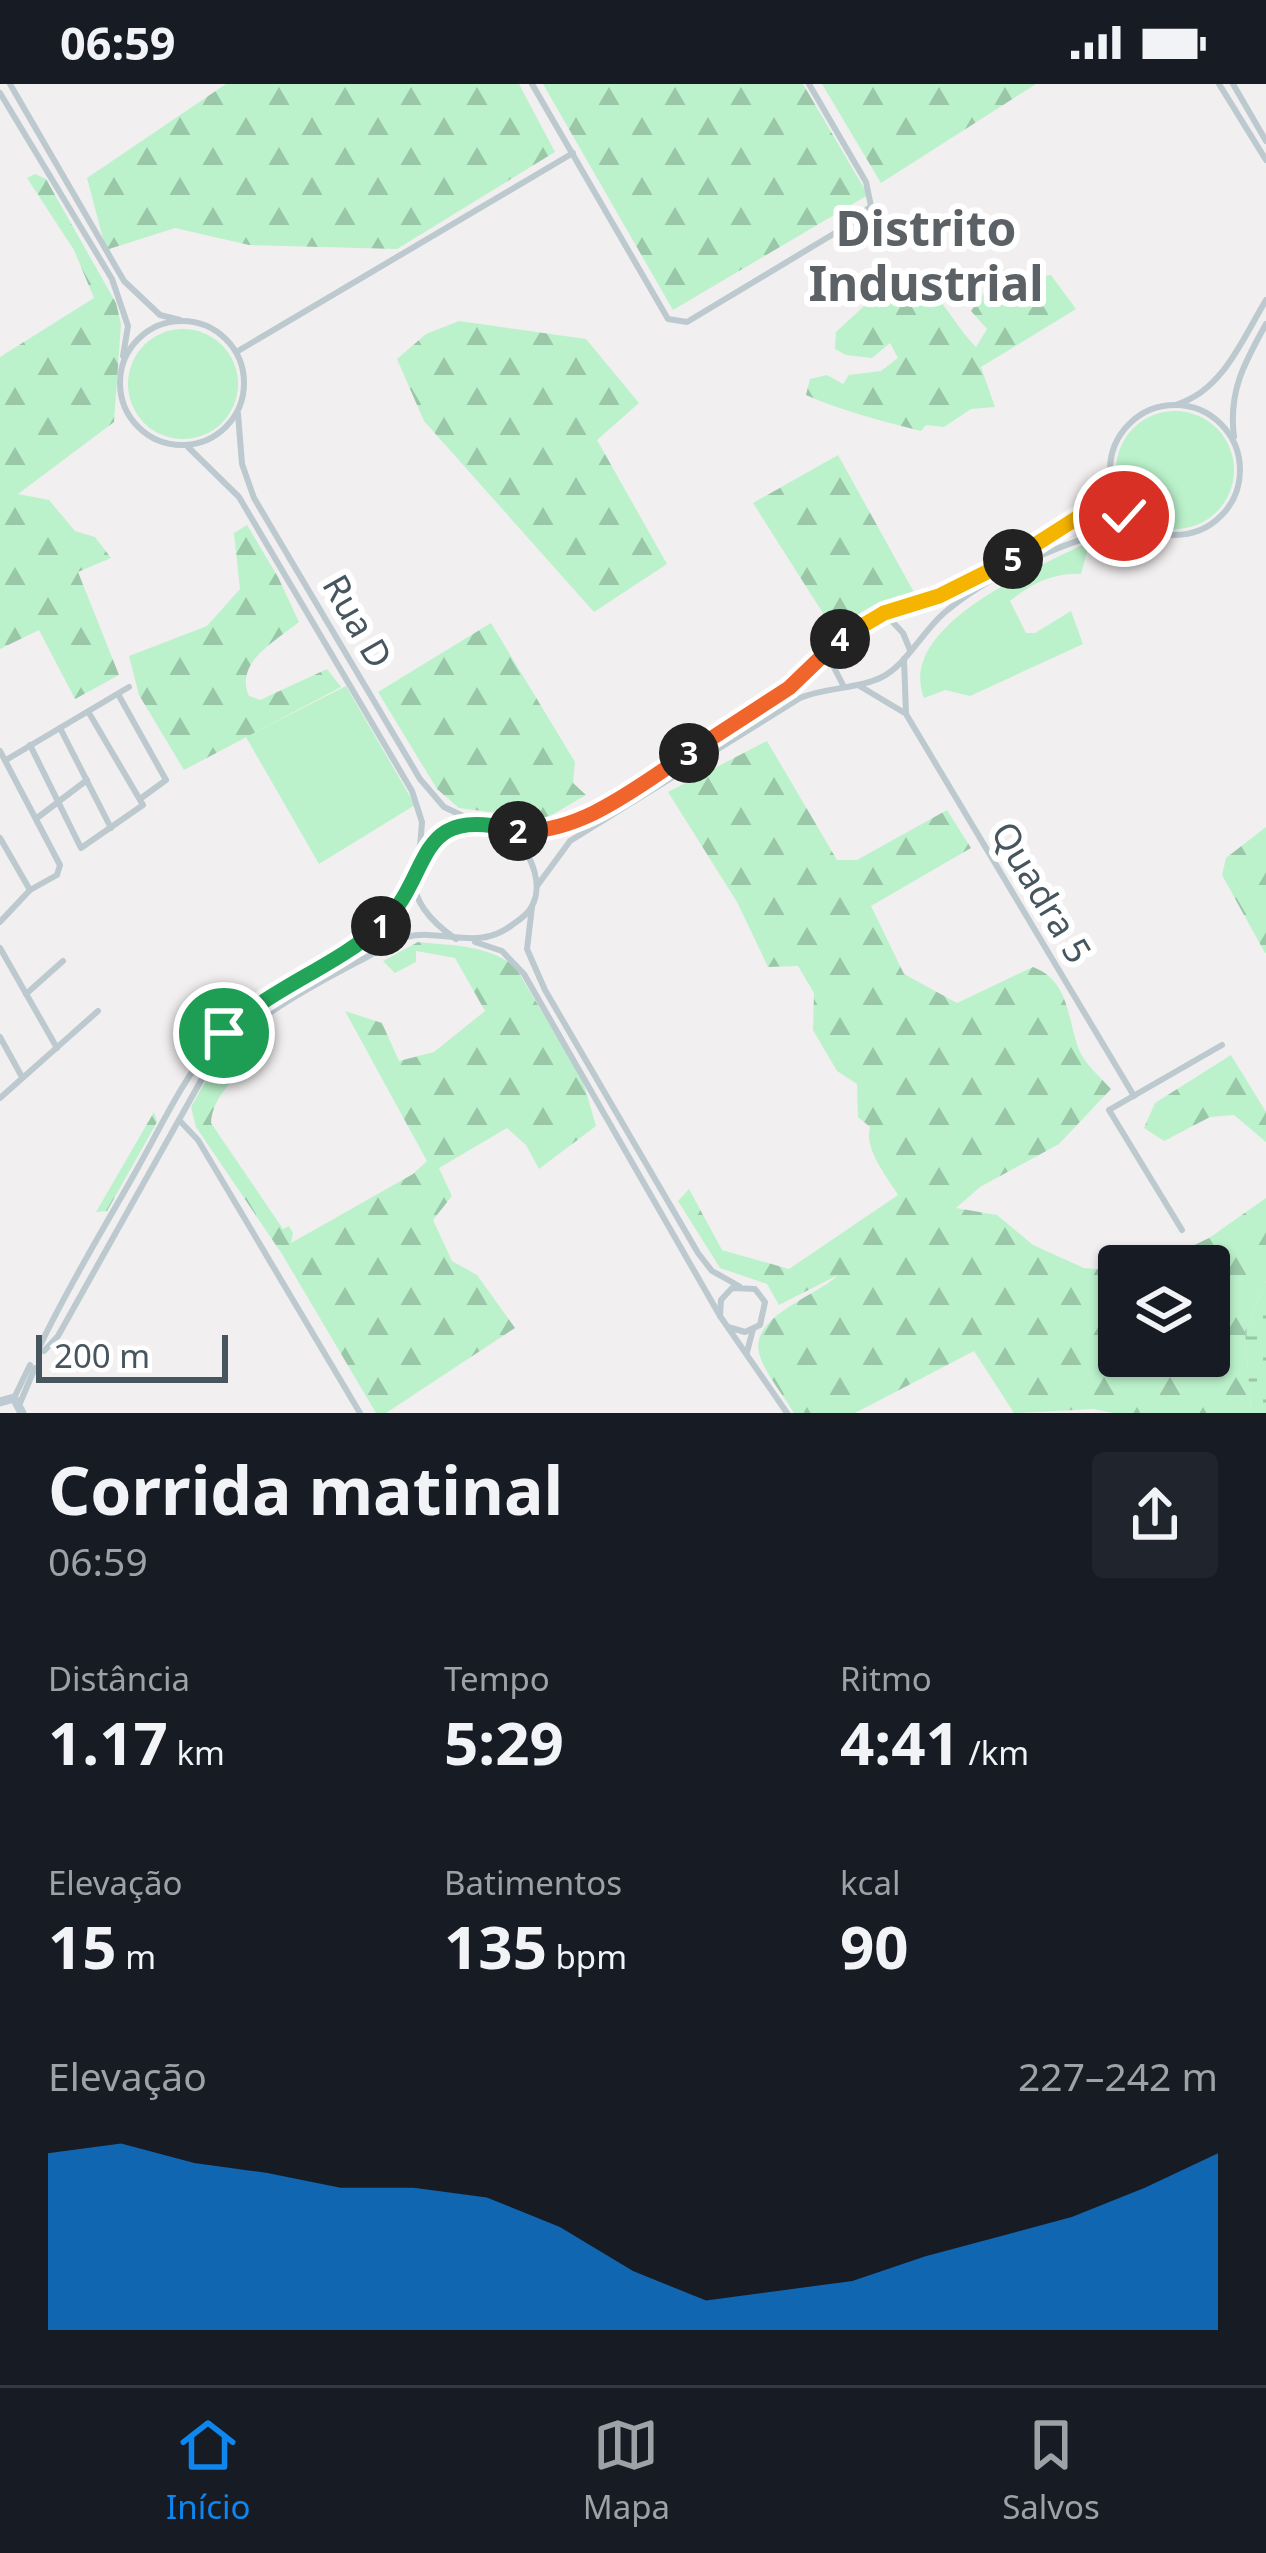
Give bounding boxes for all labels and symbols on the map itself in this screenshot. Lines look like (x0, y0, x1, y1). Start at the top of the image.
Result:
district label: Distrito Industrial (808, 195, 1044, 315)
pin (1073, 465, 1175, 567)
pin: 5 (983, 529, 1043, 589)
street label: Rua D (312, 565, 404, 677)
pin: 4 (810, 609, 870, 669)
pin: 3 (659, 723, 719, 783)
pin: 2 (488, 801, 548, 861)
street label: Quadra 5 (981, 812, 1103, 972)
pin: 1 (351, 896, 411, 956)
pin (173, 982, 275, 1084)
scale bar (36, 1329, 228, 1382)

